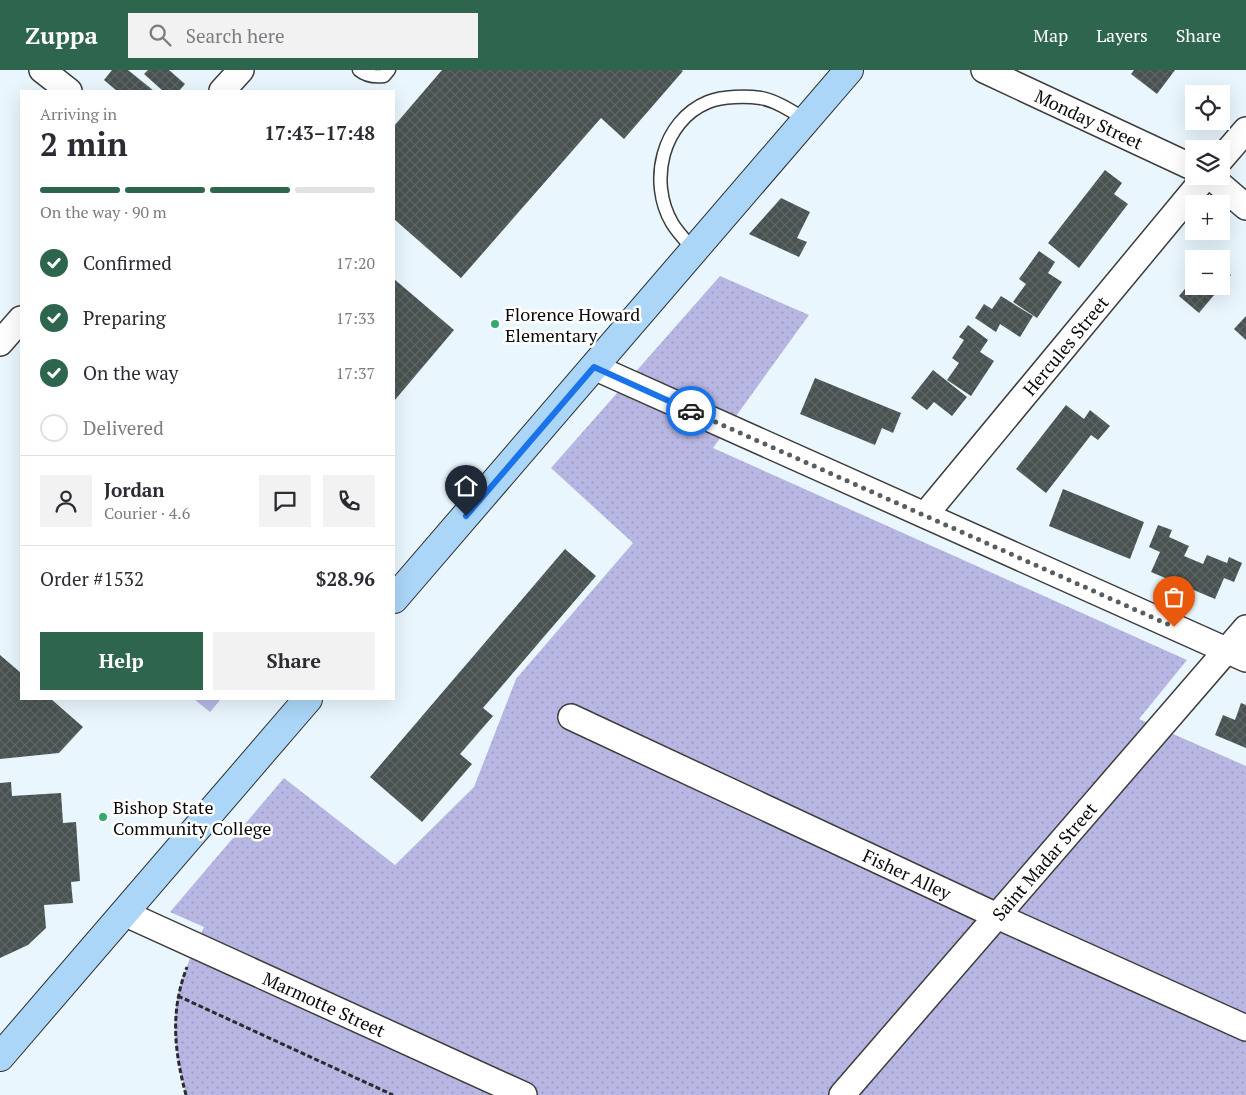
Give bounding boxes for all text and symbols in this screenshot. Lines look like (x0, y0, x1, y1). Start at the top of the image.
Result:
search box (128, 13, 478, 58)
text: Zuppa (25, 19, 98, 51)
icon: search (146, 21, 174, 49)
text: Search here (186, 23, 285, 48)
text: Map (1033, 23, 1068, 47)
text: Layers (1096, 23, 1148, 47)
text: Share (1176, 23, 1221, 47)
street label: Monday Street (1031, 83, 1147, 155)
map controls (1185, 85, 1230, 295)
button: locate (1185, 85, 1230, 130)
text: Arriving in (40, 103, 117, 125)
text: 17:43–17:48 (264, 120, 375, 145)
text: 2 min (40, 123, 128, 165)
button: layers (1185, 140, 1230, 185)
button: + (1185, 195, 1230, 240)
text: On the way · 90 m (40, 201, 167, 223)
icon: check (40, 249, 68, 277)
text: Confirmed (83, 250, 172, 275)
button: − (1185, 250, 1230, 295)
text: 17:20 (336, 252, 375, 274)
street label: Hercules Street (1017, 291, 1114, 400)
place label: Florence Howard Elementary (505, 302, 640, 347)
icon: check (40, 304, 68, 332)
text: Preparing (83, 305, 166, 330)
text: 17:33 (336, 307, 375, 329)
marker: Florence Howard Elementary (489, 318, 501, 330)
icon: check (40, 359, 68, 387)
text: On the way (83, 360, 178, 385)
text: 17:37 (336, 362, 375, 384)
courier (666, 386, 716, 436)
icon: car (677, 397, 705, 425)
text: Delivered (83, 415, 164, 440)
pin (445, 465, 487, 516)
icon: home (452, 472, 480, 500)
button: person (40, 475, 92, 527)
button: chat (259, 475, 311, 527)
button: phone (323, 475, 375, 527)
text: Jordan (104, 477, 165, 502)
text: Courier · 4.6 (104, 502, 190, 524)
text: Order #1532 (40, 566, 144, 591)
text: $28.96 (316, 566, 375, 591)
pin (1153, 576, 1195, 627)
icon: bag (1160, 583, 1188, 611)
button: Help (40, 632, 203, 690)
button: Share (213, 632, 375, 690)
place label: Bishop State Community College (113, 795, 271, 840)
street label: Saint Madar Street (986, 797, 1102, 926)
marker: Bishop State Community College (97, 811, 109, 823)
street label: Fisher Alley (859, 843, 956, 905)
street label: Marmotte Street (259, 966, 389, 1042)

